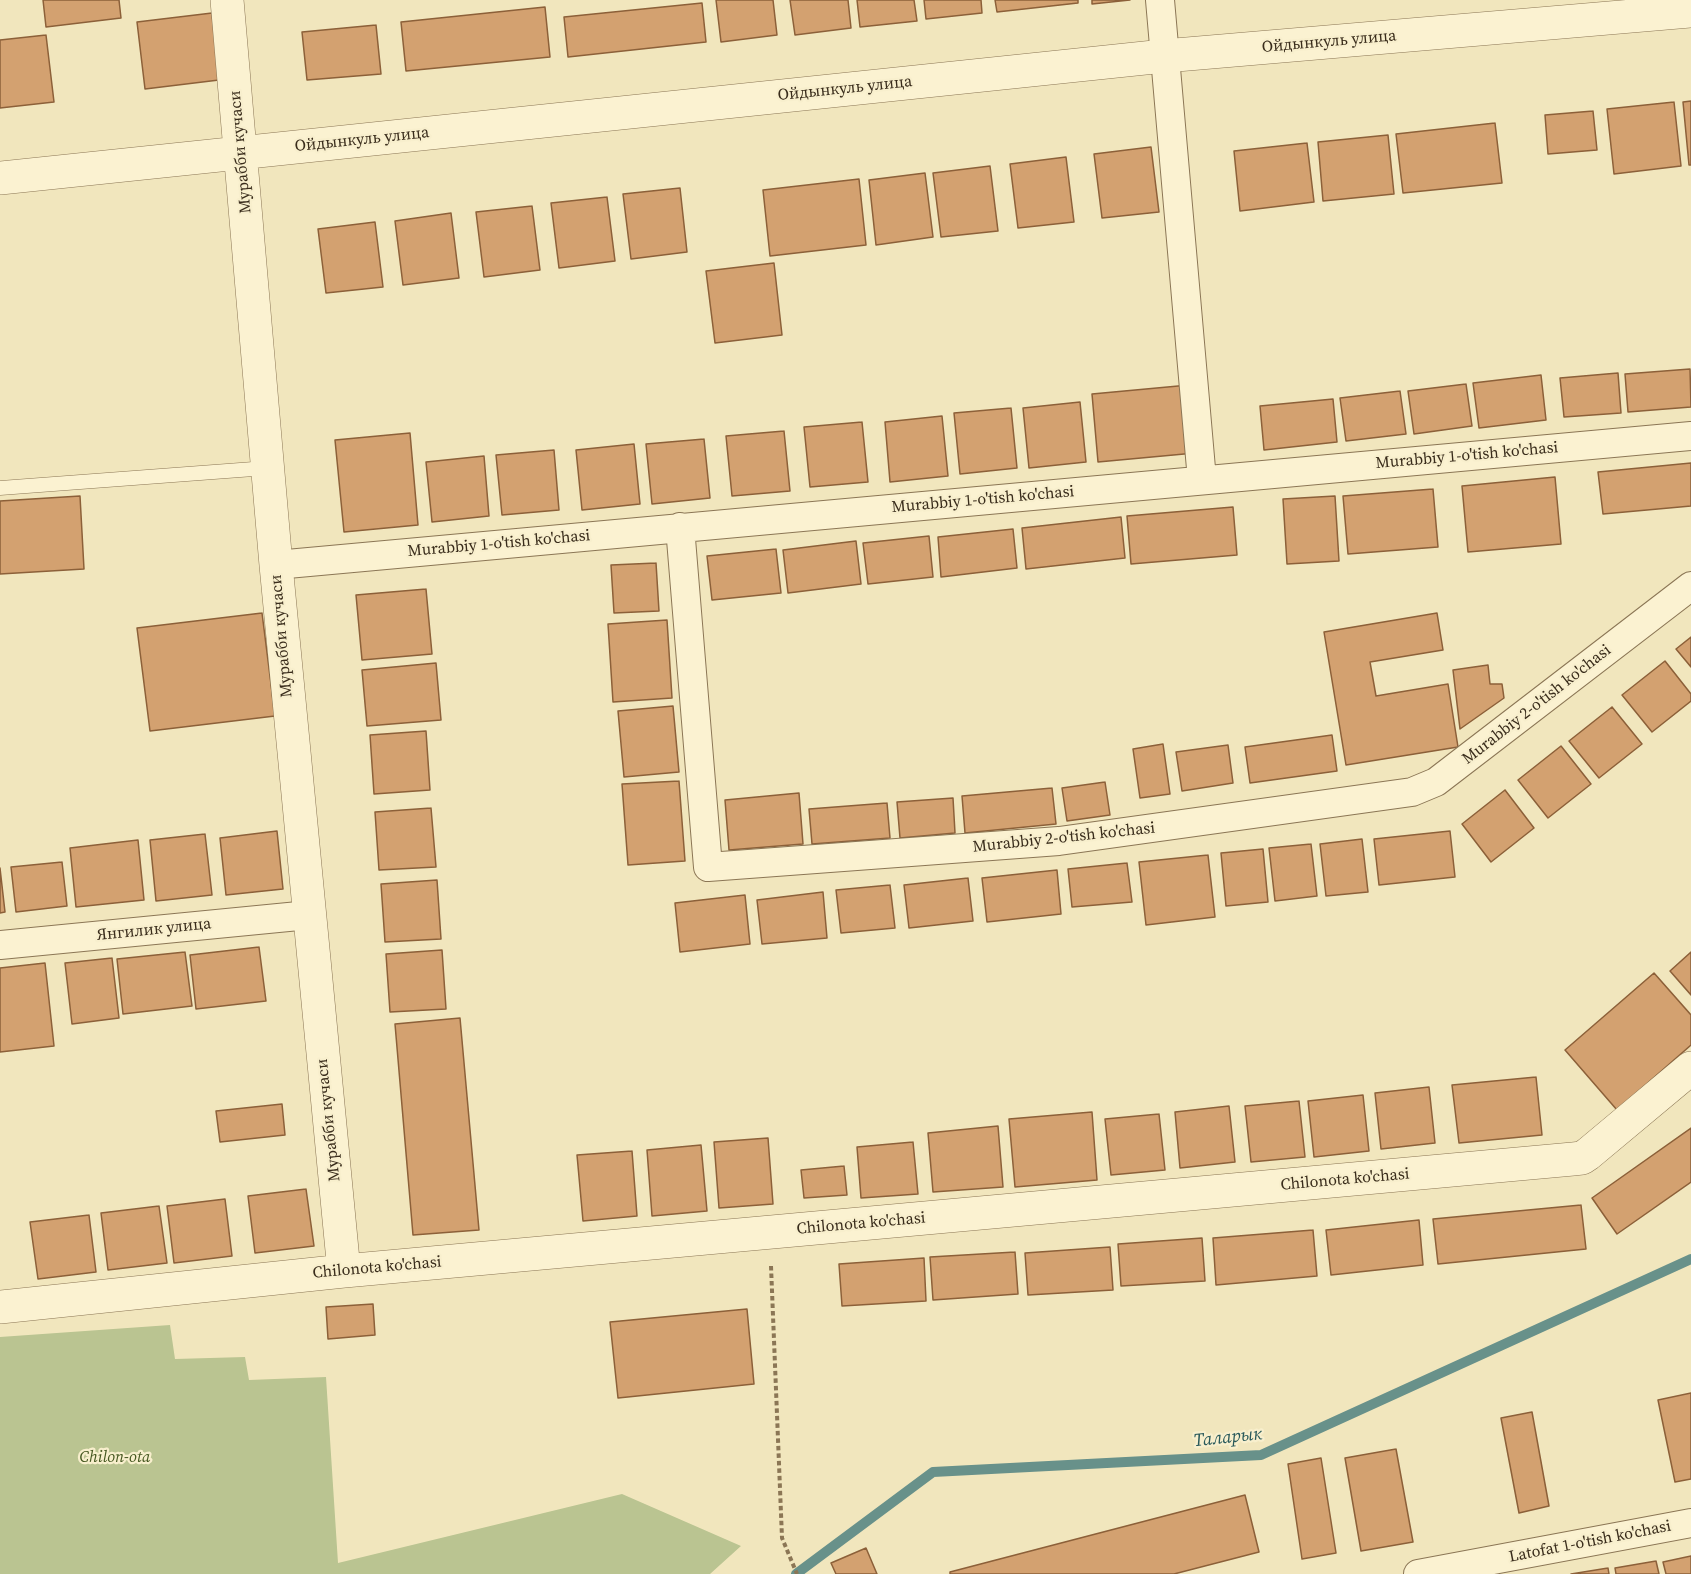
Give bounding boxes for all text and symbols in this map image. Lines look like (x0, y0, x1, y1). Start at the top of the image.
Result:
street label: Ойдынкуль улица (1261, 27, 1397, 57)
street label: Ойдынкуль улица (777, 72, 913, 106)
street label: Мурабби кучаси (226, 90, 256, 214)
street label: Ойдынкуль улица (294, 123, 430, 157)
street label: Murabbiy 1-o'tish ko'chasi (1375, 438, 1559, 474)
street label: Murabbiy 1-o'tish ko'chasi (891, 482, 1075, 518)
street label: Murabbiy 1-o'tish ko'chasi (407, 526, 591, 562)
street label: Мурабби кучаси (267, 574, 297, 698)
street label: Murabbiy 2-o'tish ko'chasi (1459, 641, 1615, 769)
street label: Murabbiy 2-o'tish ko'chasi (972, 819, 1156, 857)
street label: Янгилик улица (96, 914, 212, 946)
street label: Мурабби кучаси (313, 1058, 345, 1182)
street label: Chilonota ko'chasi (1280, 1165, 1410, 1195)
street label: Chilonota ko'chasi (796, 1209, 926, 1239)
street label: Chilonota ko'chasi (312, 1253, 442, 1283)
water label: Таларык (1193, 1424, 1263, 1452)
park label: Chilon-ota (80, 1448, 150, 1468)
street label: Latofat 1-o'tish ko'chasi (1507, 1517, 1673, 1567)

